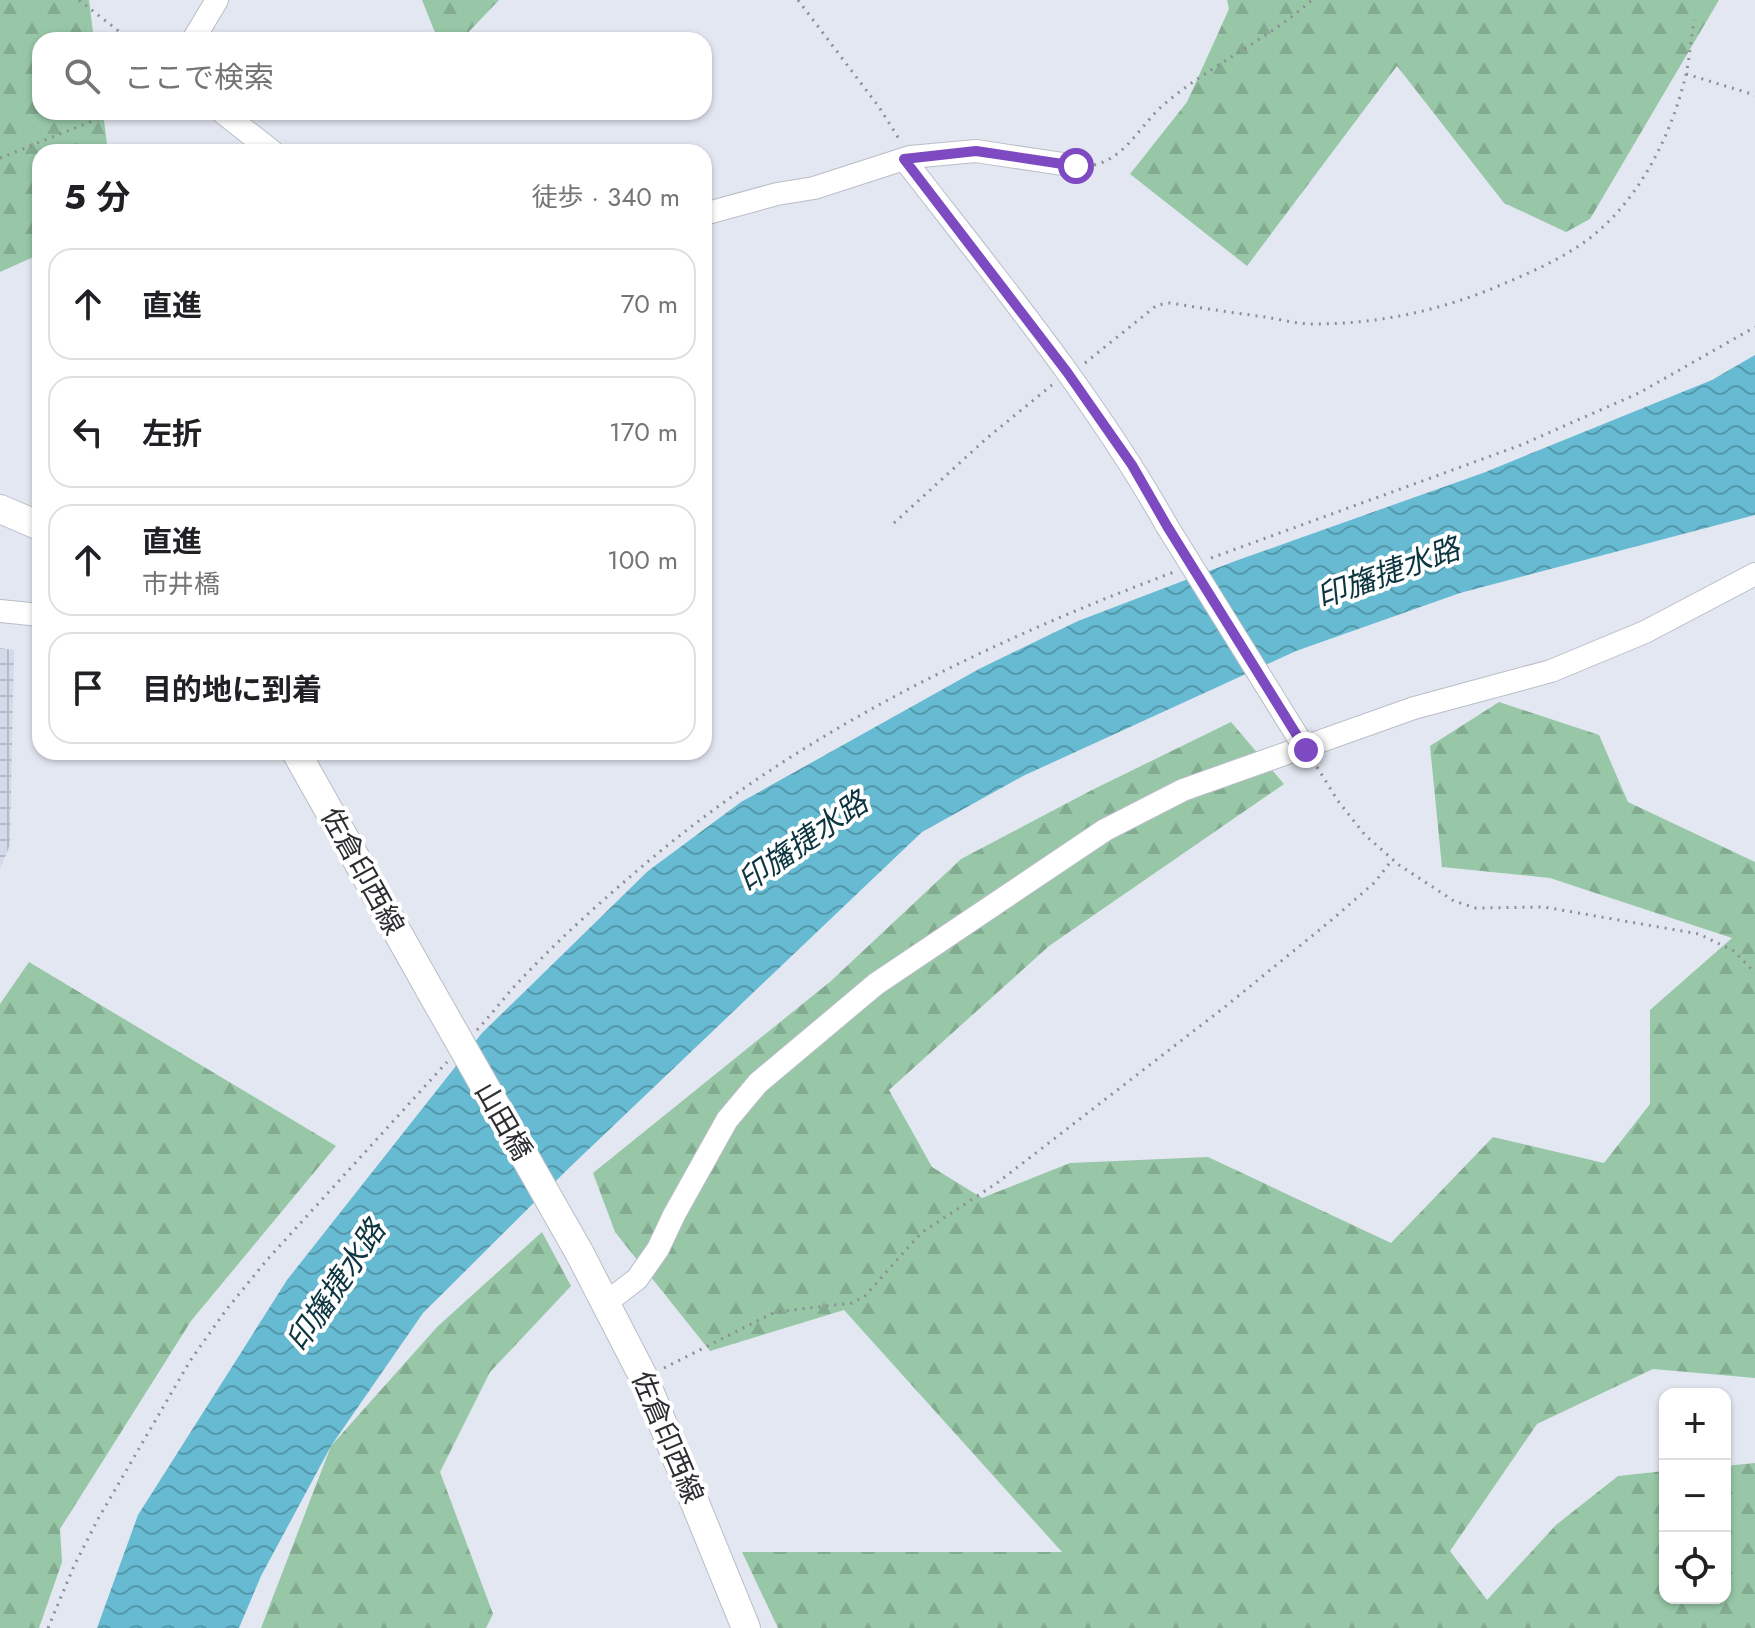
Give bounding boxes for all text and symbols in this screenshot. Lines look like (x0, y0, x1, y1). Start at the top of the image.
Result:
search box (32, 32, 712, 120)
icon: search (60, 54, 104, 98)
text: ここで検索 (124, 56, 274, 99)
route start (1058, 148, 1094, 184)
text: 5 分 (64, 173, 130, 222)
text: 徒歩 · 340 m (532, 178, 680, 216)
icon: ahead (66, 282, 110, 326)
text: 直進 (142, 284, 202, 327)
text: 70 m (621, 285, 678, 323)
icon: left (66, 410, 110, 454)
text: 左折 (142, 412, 202, 455)
text: 170 m (609, 413, 678, 451)
text: 直進 (142, 520, 202, 563)
water label: 印旛捷水路 (1310, 526, 1468, 618)
icon: ahead (66, 538, 110, 582)
text: 100 m (607, 541, 678, 579)
text: 市井橋 (142, 565, 220, 603)
icon: arrive (66, 666, 110, 710)
text: 目的地に到着 (142, 668, 322, 711)
route end (1288, 732, 1324, 768)
water label: 印旛捷水路 (729, 779, 879, 902)
street label: 佐倉印西線 (311, 800, 414, 942)
street label: 山田橋 (465, 1075, 542, 1168)
water label: 印旛捷水路 (276, 1209, 397, 1360)
street label: 佐倉印西線 (621, 1365, 714, 1510)
map controls (1659, 1388, 1731, 1604)
button: + (1659, 1388, 1731, 1460)
button: − (1659, 1460, 1731, 1532)
button: locate (1659, 1532, 1731, 1604)

